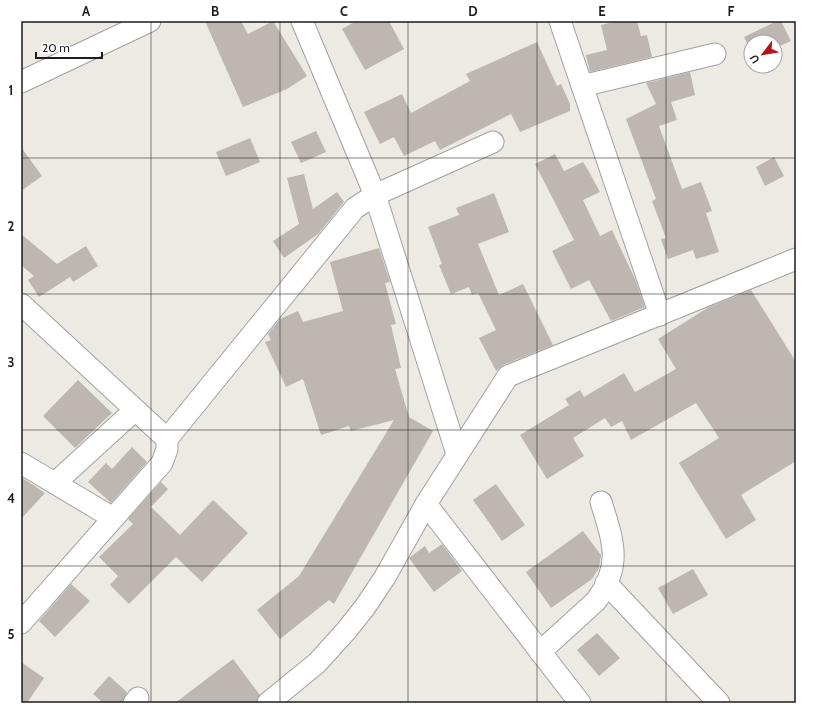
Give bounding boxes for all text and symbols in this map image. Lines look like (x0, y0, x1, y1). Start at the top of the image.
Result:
text: A (82, 3, 91, 19)
text: B (211, 3, 219, 19)
text: C (340, 3, 348, 19)
text: D (468, 3, 478, 19)
text: E (598, 3, 606, 19)
text: F (728, 3, 735, 19)
scale bar (36, 34, 102, 60)
north arrow (743, 34, 783, 74)
text: 20 m (42, 40, 70, 55)
text: U (746, 52, 762, 66)
text: 1 (9, 82, 13, 98)
text: 2 (8, 218, 15, 234)
text: 3 (7, 354, 15, 370)
text: 4 (7, 490, 15, 506)
text: 5 (8, 626, 15, 642)

